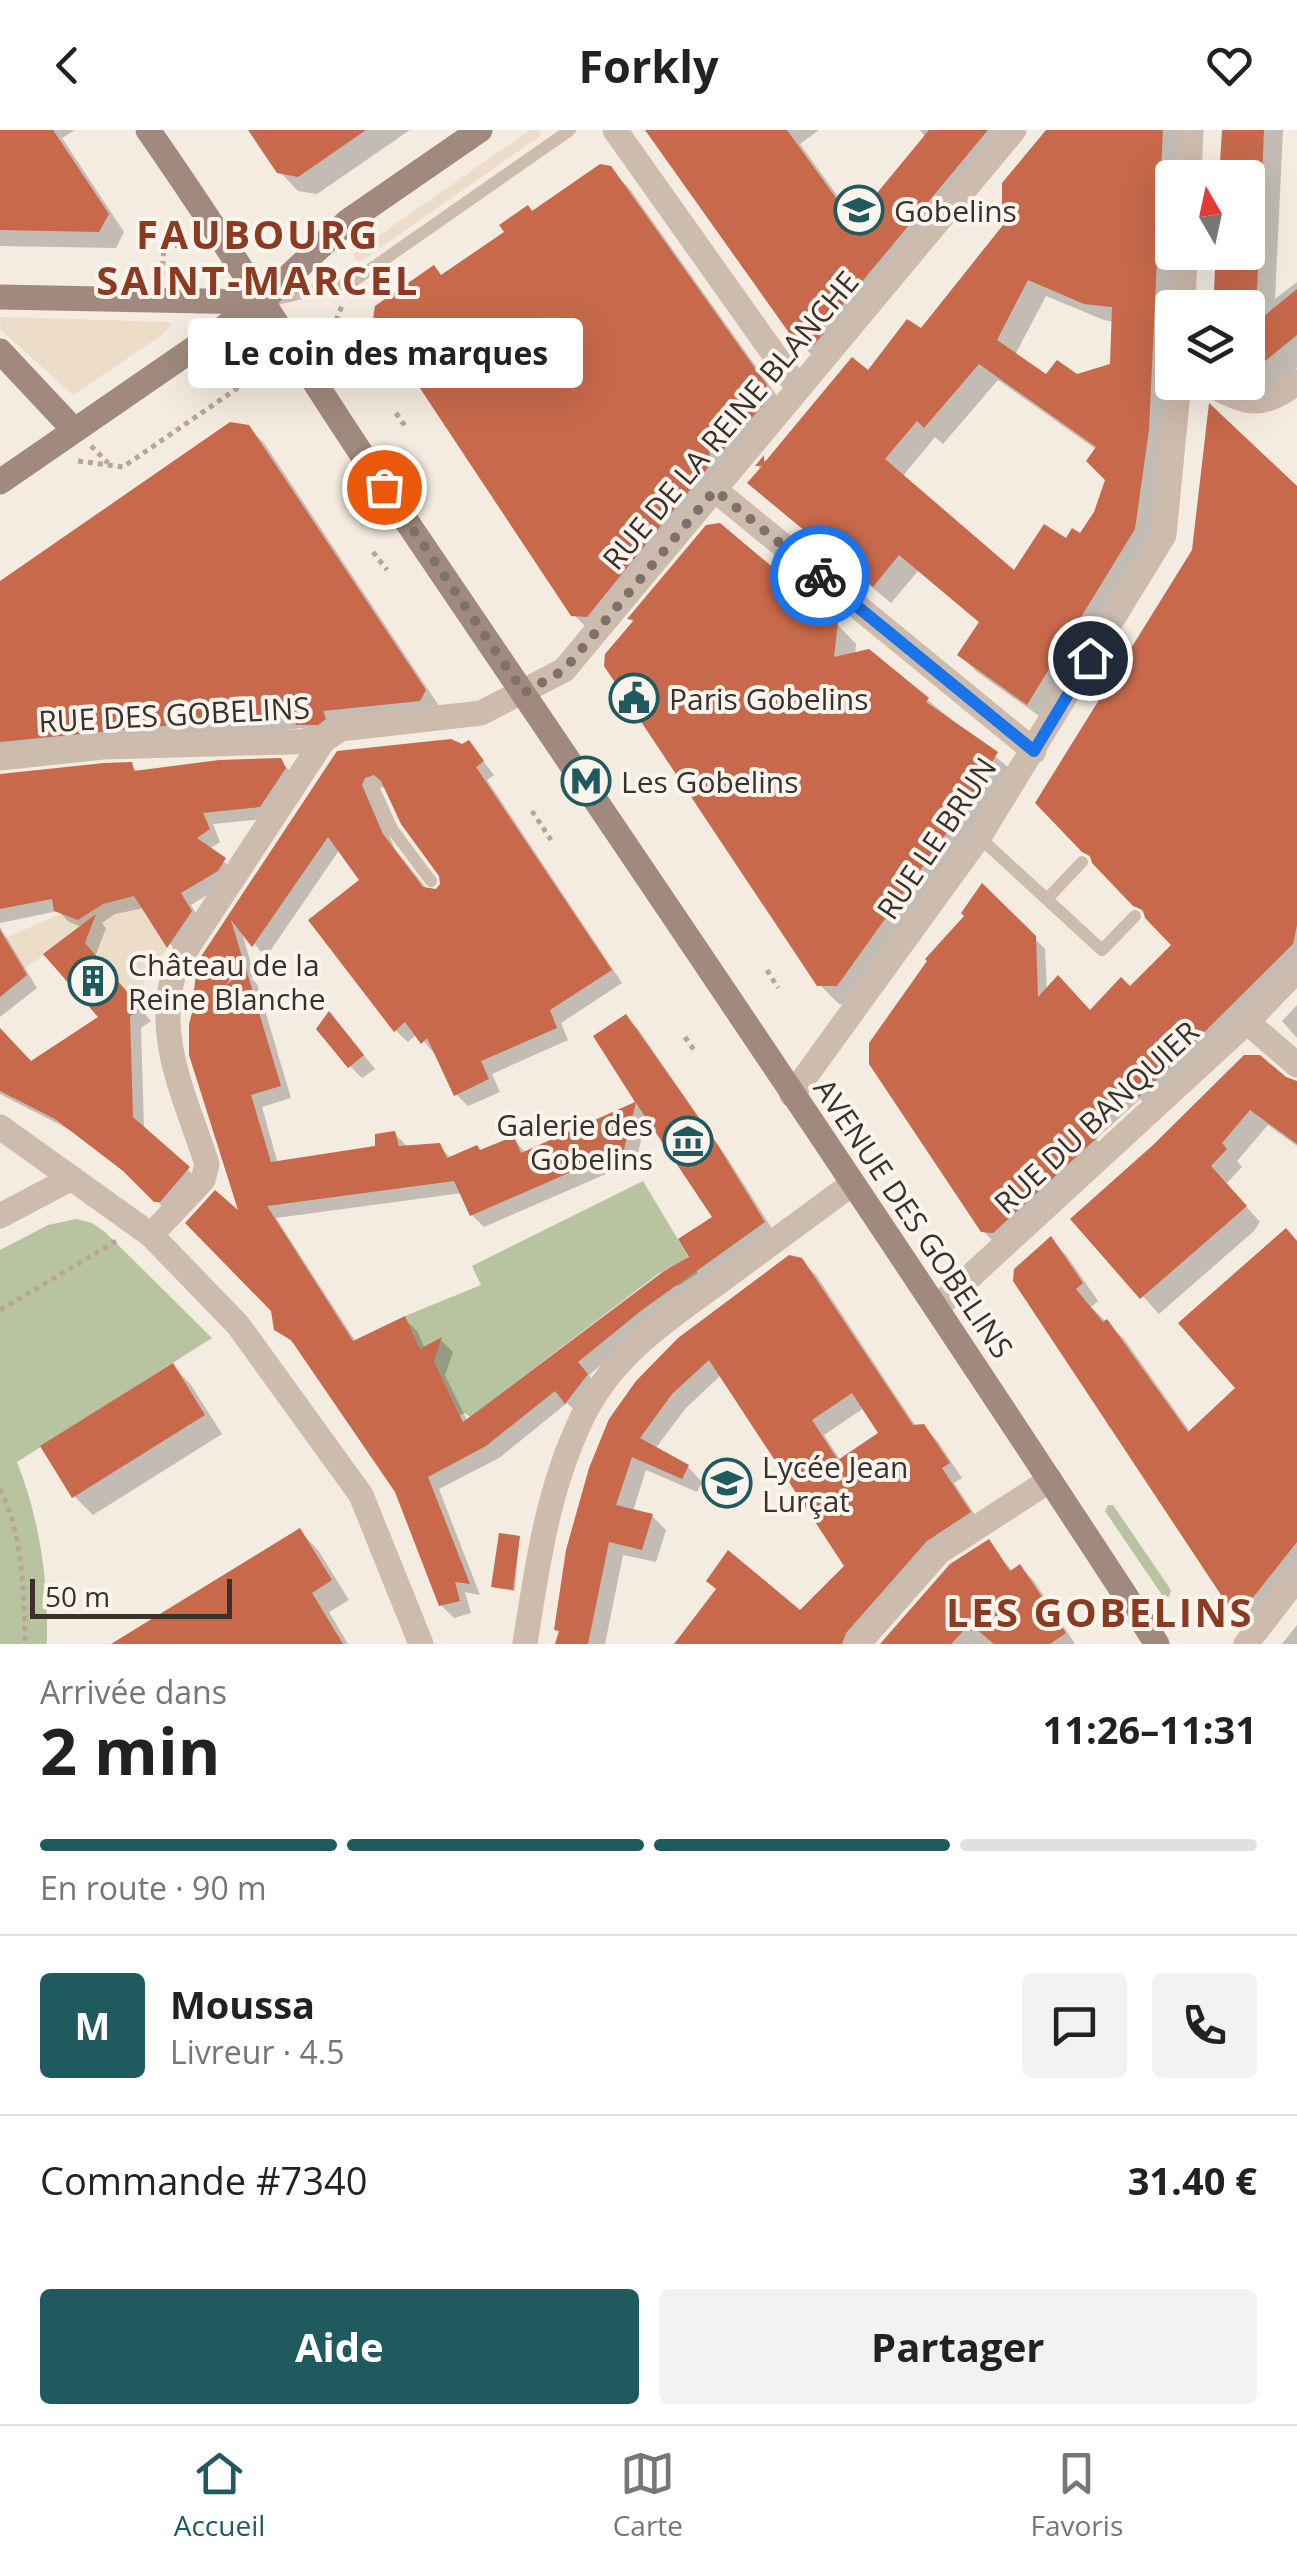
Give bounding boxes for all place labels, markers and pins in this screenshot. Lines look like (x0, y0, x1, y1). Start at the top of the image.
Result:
school or university icon: Gobelins (833, 184, 885, 236)
place label: Gobelins (894, 190, 1017, 231)
callout: Le coin des marques (186, 317, 582, 387)
pin (342, 445, 427, 530)
pin (1048, 616, 1133, 701)
public building icon: Paris Gobelins (608, 672, 660, 724)
place label: Paris Gobelins (669, 678, 869, 719)
metro station icon: Les Gobelins (560, 755, 612, 807)
place label: Les Gobelins (621, 761, 799, 802)
place label: Château de la Reine Blanche (128, 944, 326, 1019)
building icon: Château de la Reine Blanche (67, 955, 119, 1007)
place label: Galerie des Gobelins (496, 1104, 653, 1179)
museum icon: Galerie des Gobelins (662, 1115, 714, 1167)
place label: Lycée Jean Lurçat (762, 1446, 909, 1521)
school or university icon: Lycée Jean Lurçat (701, 1457, 753, 1509)

